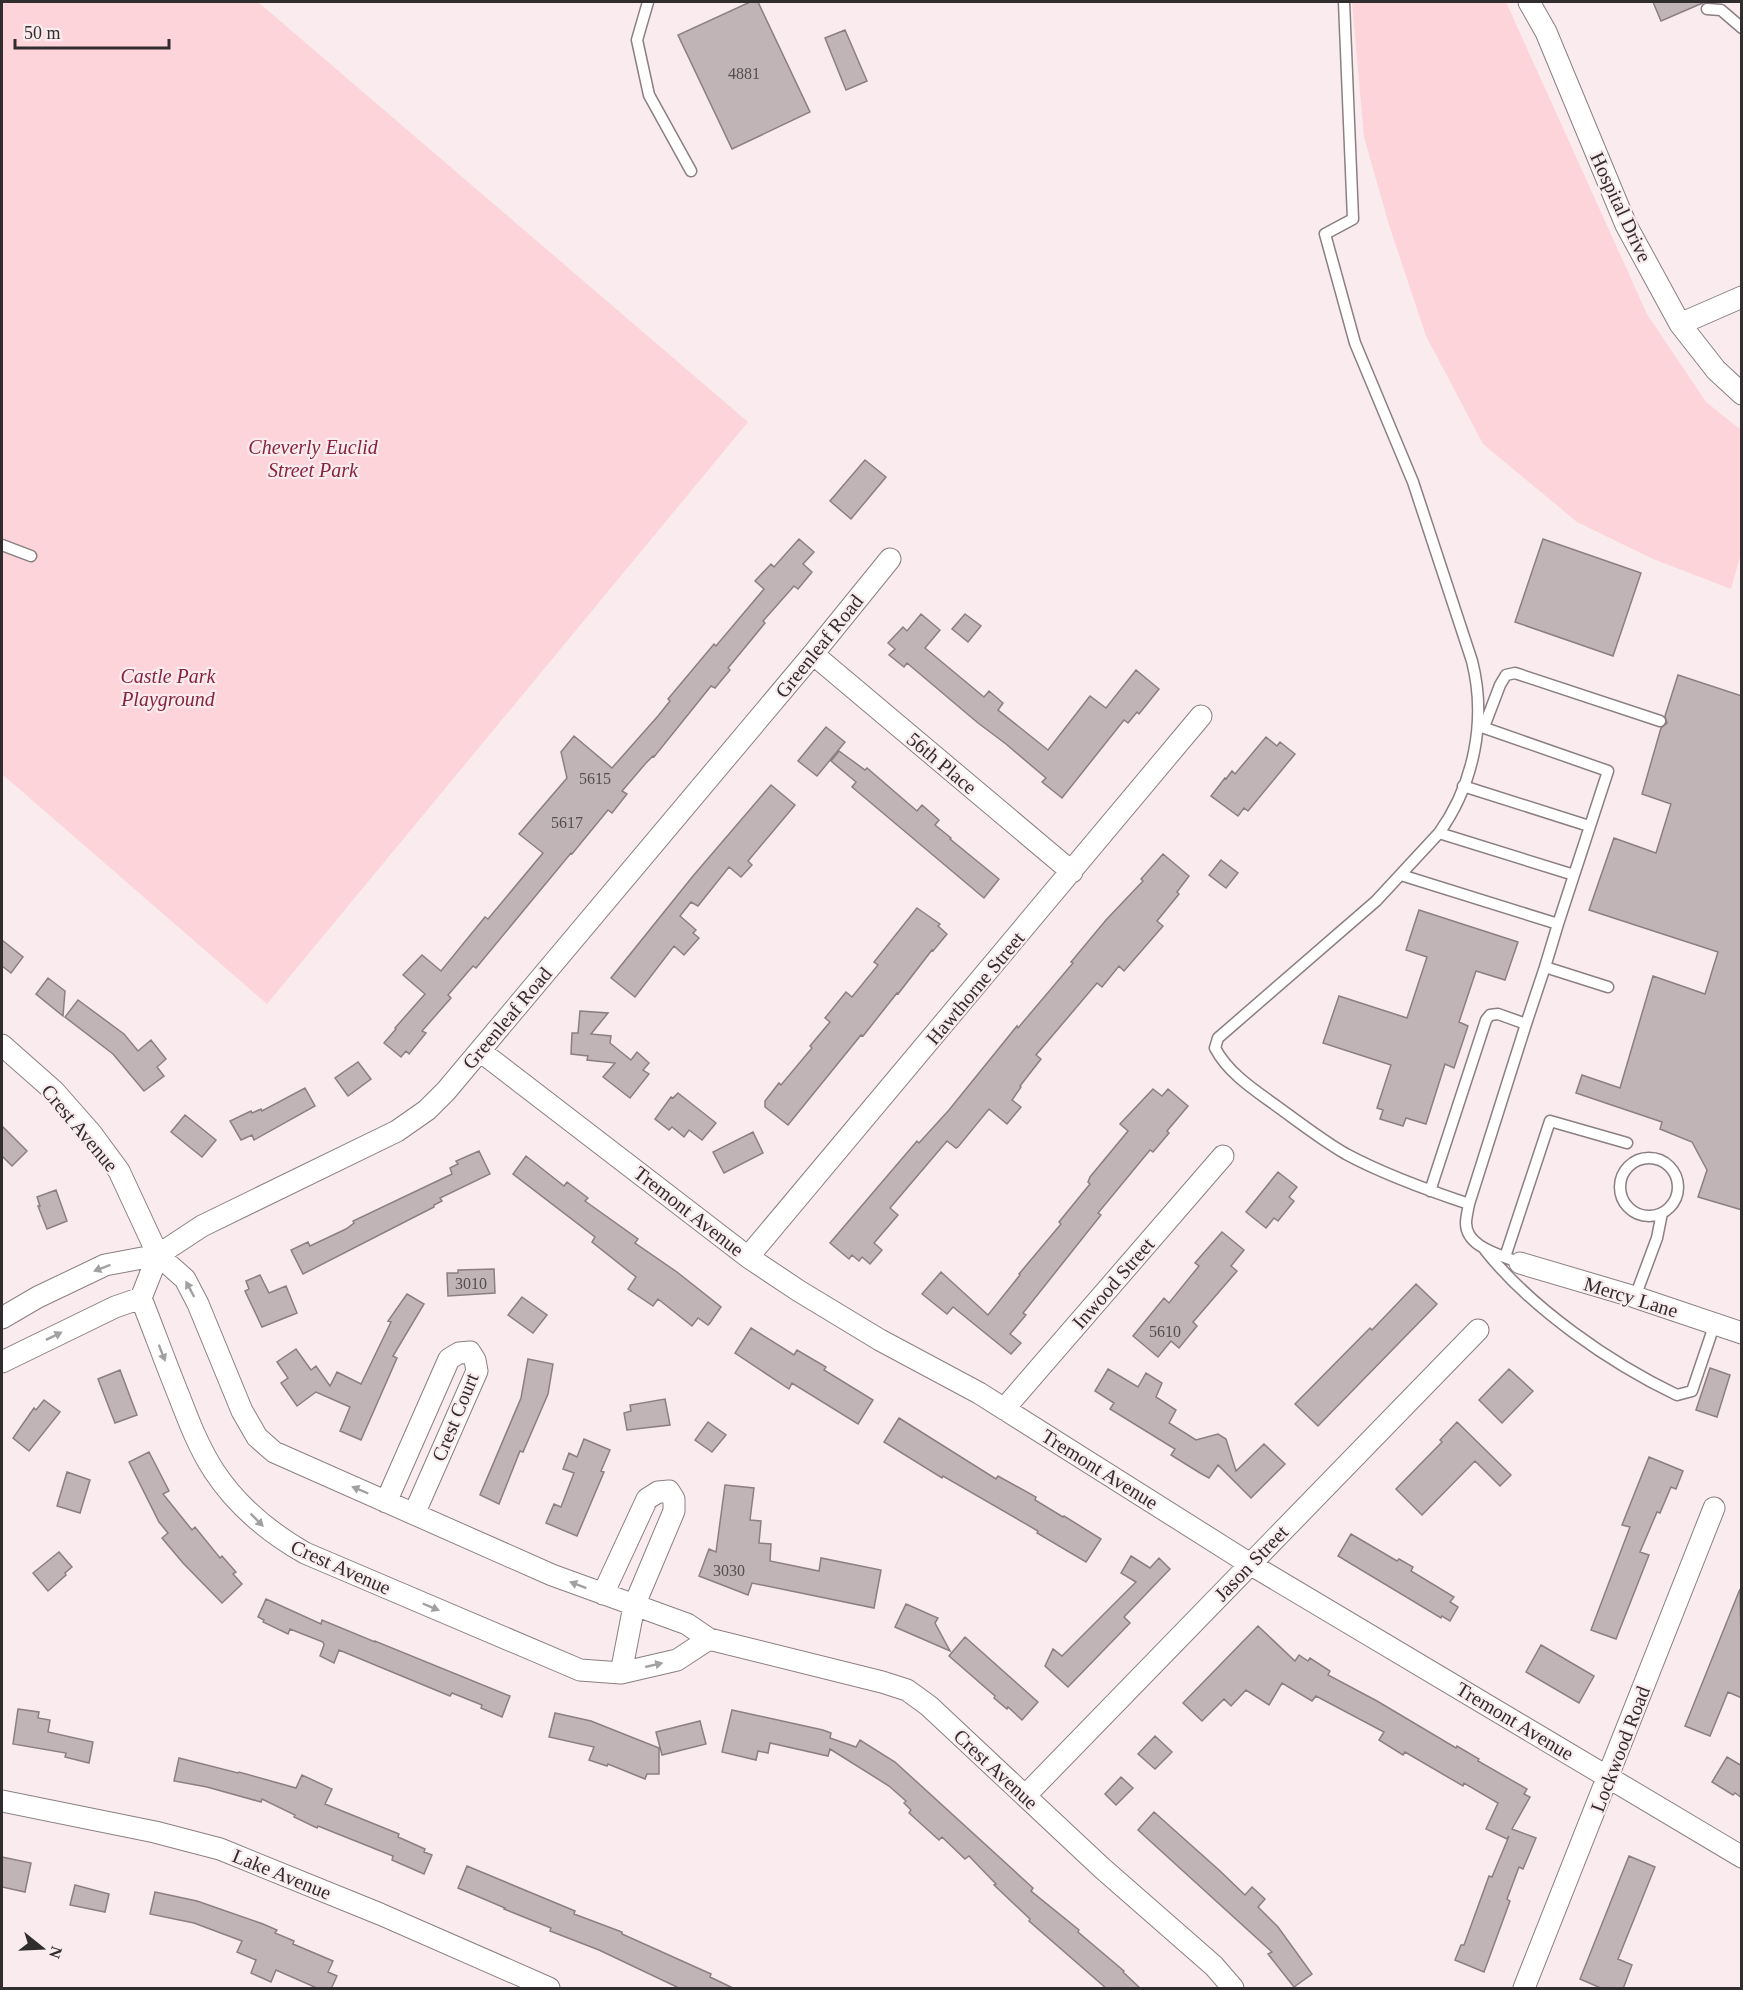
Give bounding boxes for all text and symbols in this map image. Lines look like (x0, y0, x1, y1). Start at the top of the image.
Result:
scale bar (15, 12, 170, 50)
text: 50 m (24, 23, 61, 43)
house number: 4881 (728, 65, 760, 82)
street label: Hospital Drive (1585, 149, 1656, 266)
park label: Cheverly Euclid Street Park (248, 436, 379, 481)
street label: Greenleaf Road (771, 590, 867, 702)
park label: Castle Park Playground (120, 665, 217, 711)
street label: 56th Place (903, 728, 981, 798)
house number: 5615 (579, 770, 611, 787)
house number: 5617 (551, 814, 583, 831)
street label: Hawthorne Street (921, 927, 1029, 1049)
street label: Greenleaf Road (458, 963, 556, 1073)
street label: Crest Avenue (37, 1080, 123, 1176)
street label: Tremont Avenue (630, 1161, 748, 1261)
street label: Inwood Street (1068, 1233, 1159, 1333)
one-way arrow (92, 1263, 110, 1273)
street label: Mercy Lane (1581, 1272, 1681, 1323)
house number: 3010 (455, 1275, 487, 1292)
one-way arrow (185, 1281, 195, 1298)
house number: 5610 (1149, 1323, 1181, 1340)
one-way arrow (45, 1332, 62, 1341)
one-way arrow (157, 1344, 167, 1362)
street label: Crest Court (427, 1369, 483, 1464)
street label: Tremont Avenue (1038, 1424, 1162, 1514)
one-way arrow (351, 1485, 369, 1495)
one-way arrow (250, 1512, 264, 1526)
street label: Jason Street (1210, 1520, 1293, 1605)
street label: Crest Avenue (288, 1535, 394, 1599)
house number: 3030 (713, 1562, 745, 1579)
one-way arrow (568, 1579, 586, 1589)
one-way arrow (422, 1602, 440, 1612)
one-way arrow (645, 1660, 663, 1670)
street label: Tremont Avenue (1452, 1677, 1578, 1765)
street label: Lockwood Road (1586, 1683, 1654, 1815)
street label: Crest Avenue (949, 1725, 1043, 1814)
street label: Lake Avenue (229, 1844, 335, 1904)
north arrow (12, 1918, 72, 1978)
text: N (46, 1944, 66, 1961)

